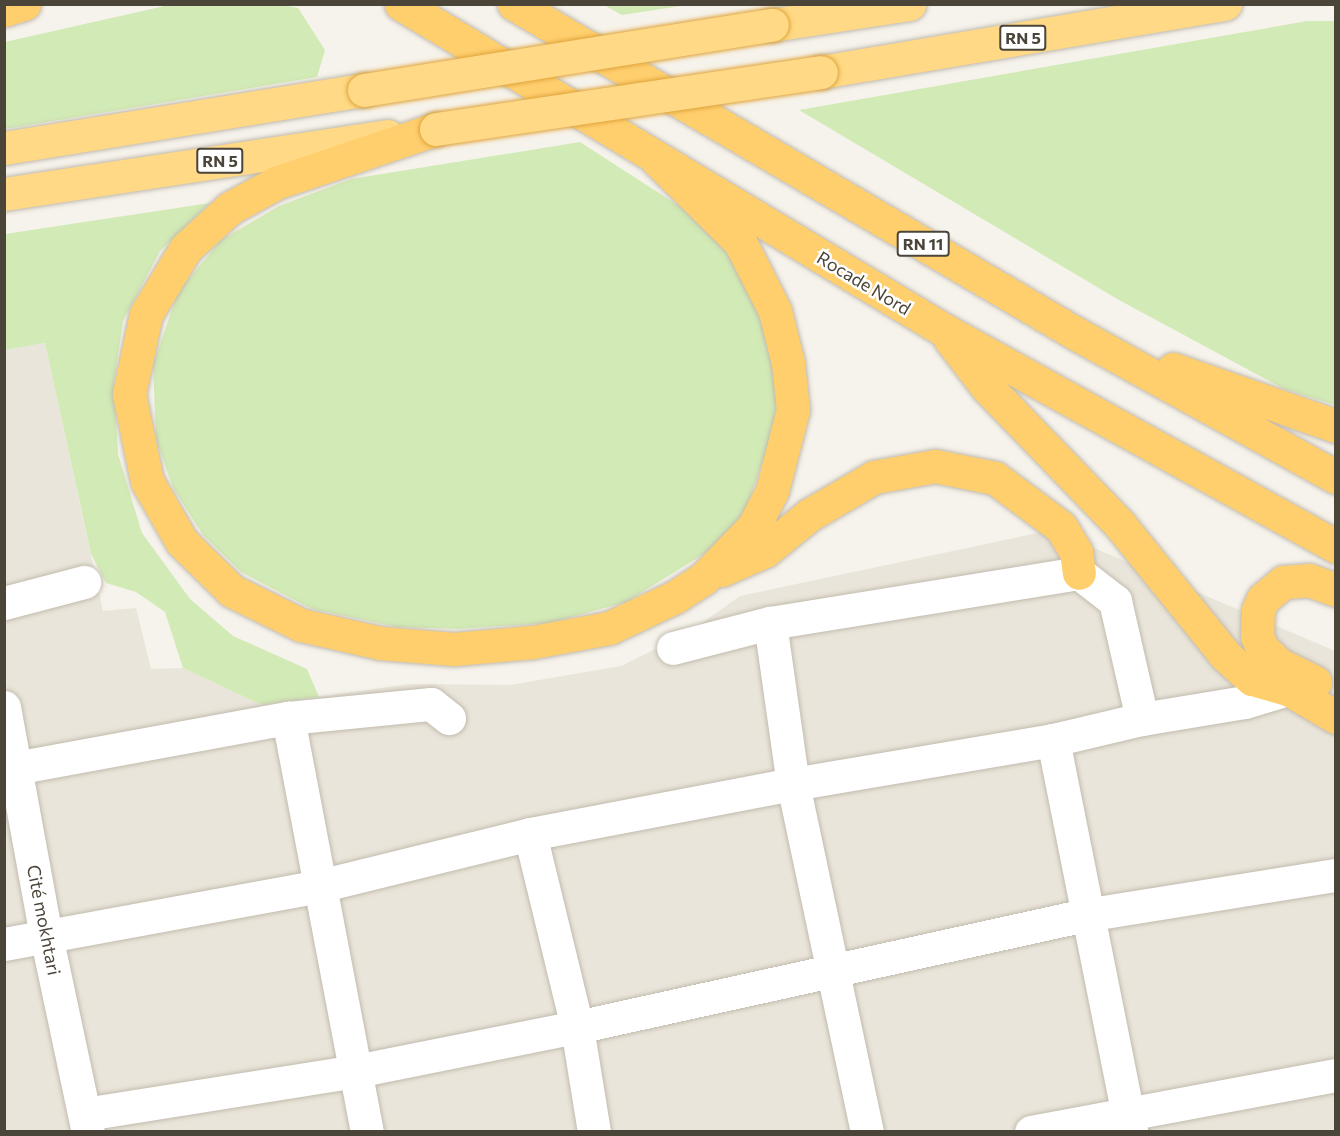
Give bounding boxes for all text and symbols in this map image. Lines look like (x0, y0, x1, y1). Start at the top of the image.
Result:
road number: RN 5 (999, 25, 1047, 51)
road number: RN 5 (196, 148, 244, 174)
road number: RN 11 (896, 231, 950, 257)
street label: Rocade Nord (813, 247, 915, 319)
street label: Cité mokhtari (23, 863, 65, 977)

